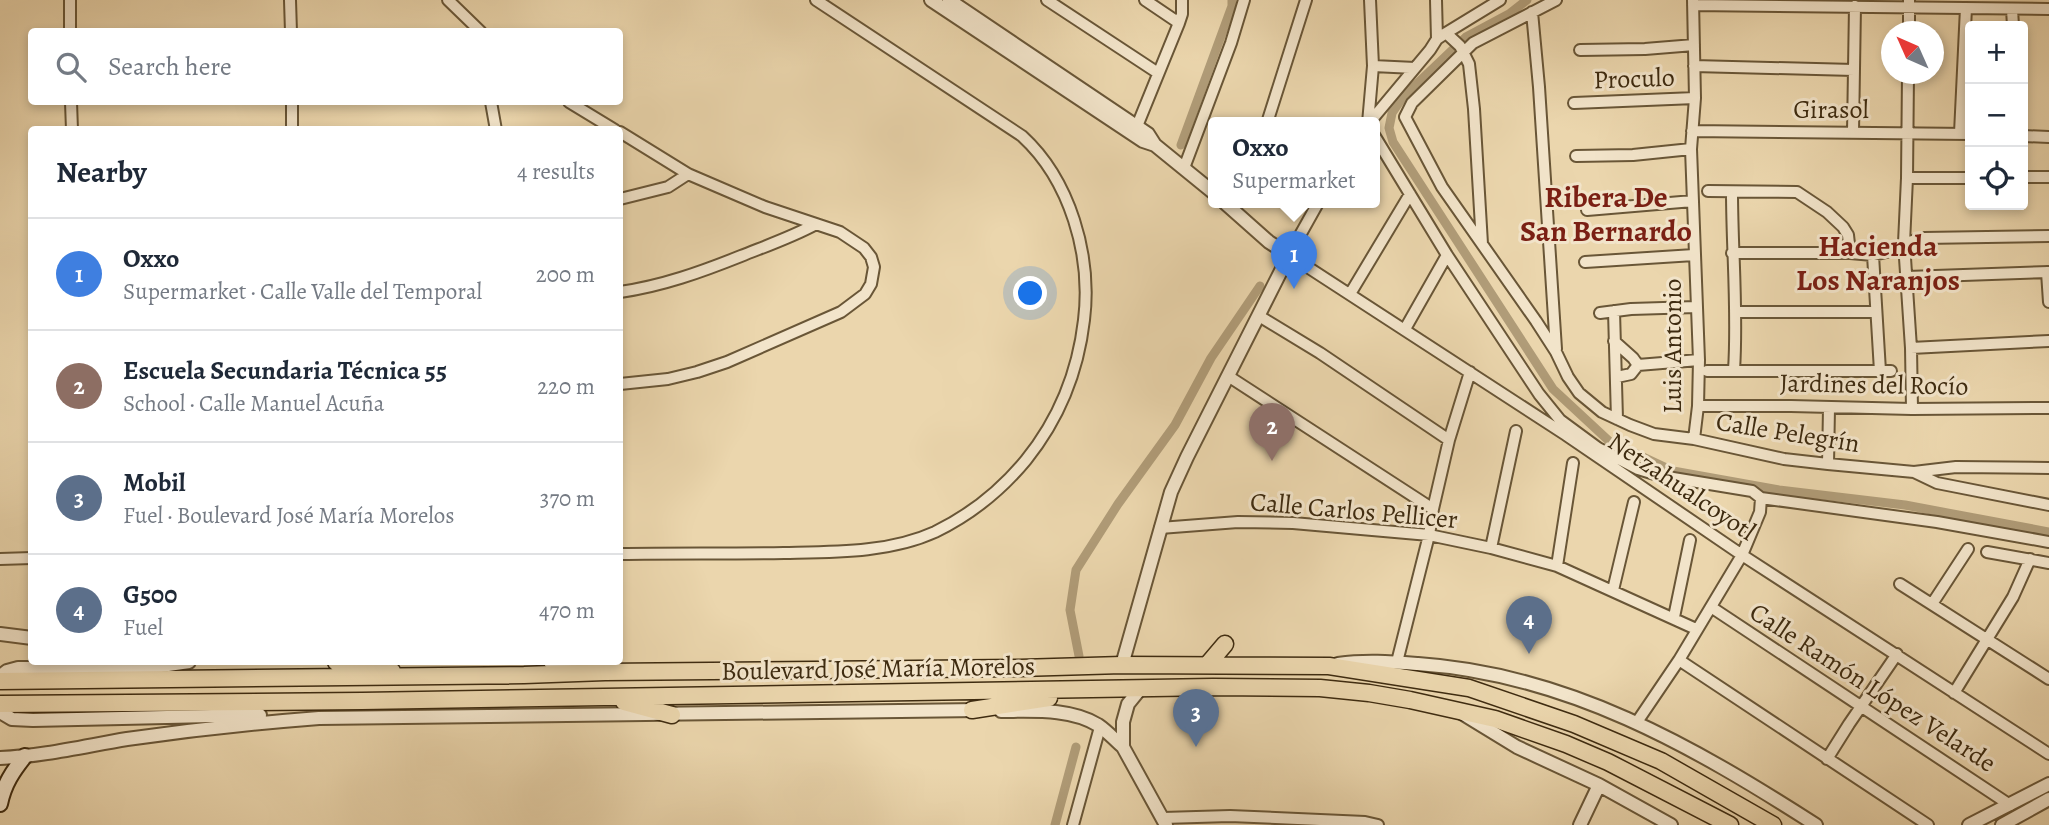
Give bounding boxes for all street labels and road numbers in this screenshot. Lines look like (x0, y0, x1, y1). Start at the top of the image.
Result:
street label: Proculo (1593, 60, 1675, 97)
street label: Girasol (1793, 92, 1869, 127)
street label: Luis Antonio (1655, 278, 1690, 414)
street label: Jardines del Rocío (1779, 365, 1969, 404)
street label: Calle Pelegrín (1714, 404, 1862, 461)
street label: Netzahualcoyotl (1601, 424, 1762, 549)
street label: Calle Carlos Pellicer (1249, 484, 1459, 537)
street label: Calle Ramón López Velarde (1743, 595, 2003, 780)
street label: Boulevard José María Morelos (721, 648, 1035, 689)

